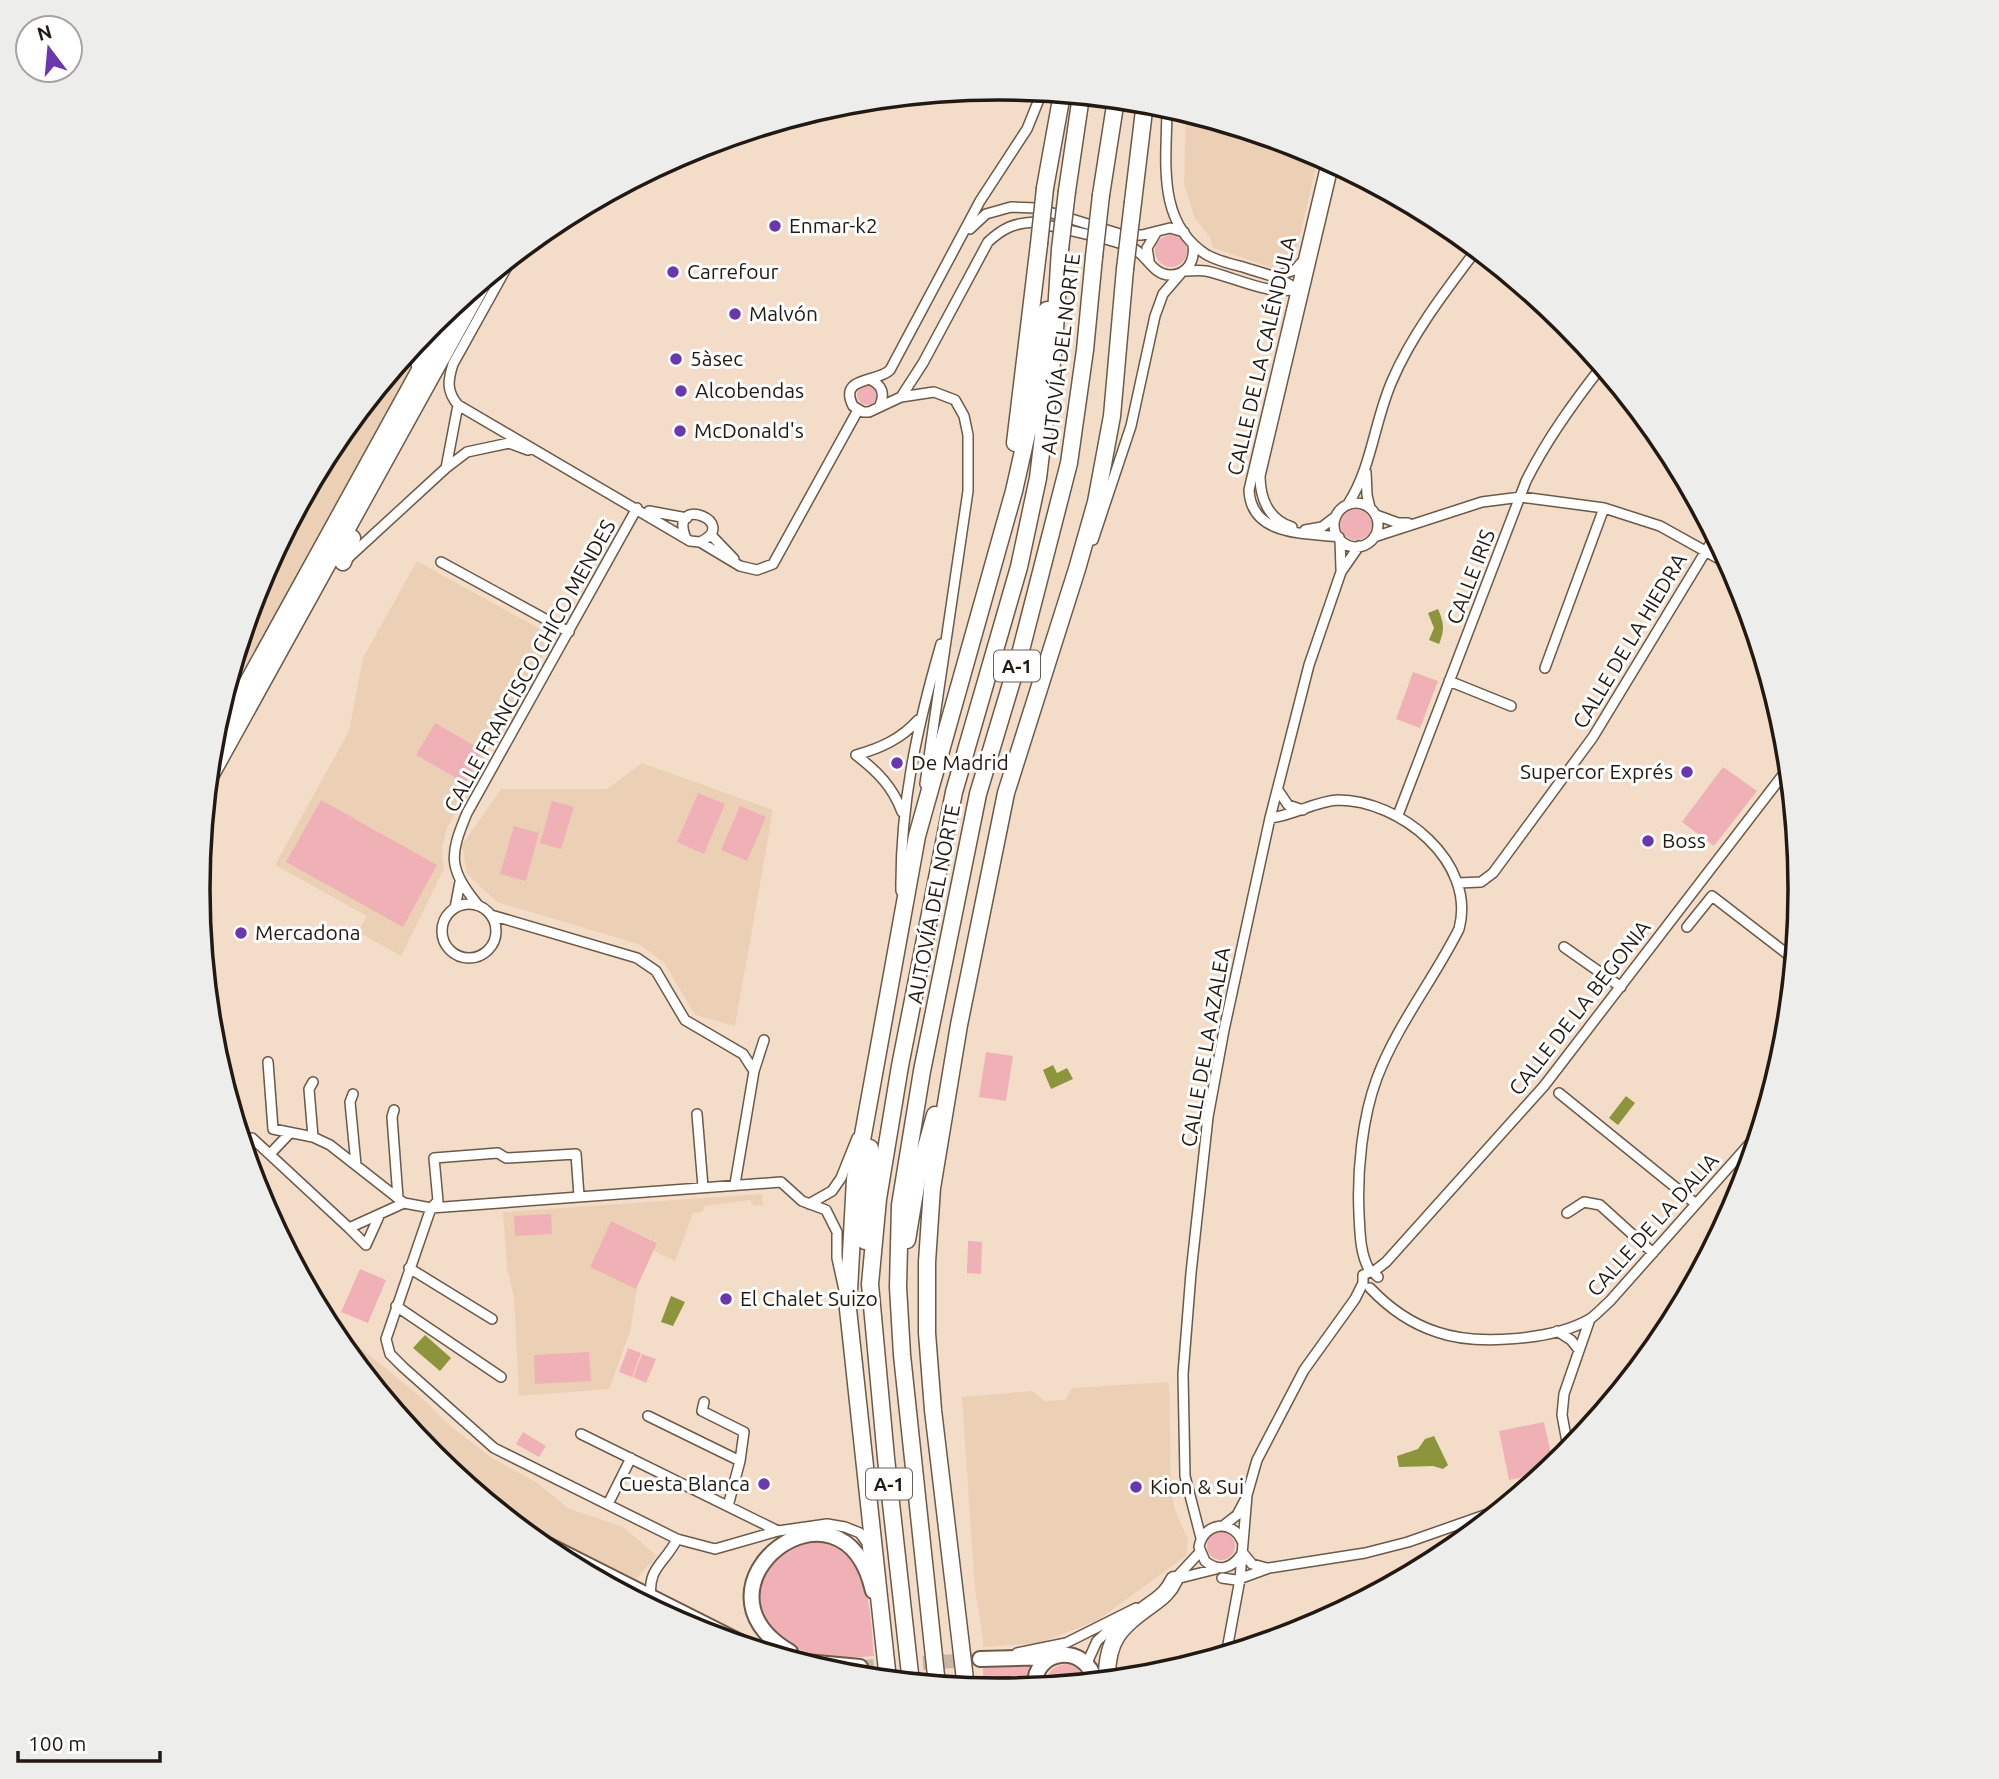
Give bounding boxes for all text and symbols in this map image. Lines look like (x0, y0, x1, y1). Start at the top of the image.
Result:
north arrow (14, 14, 84, 84)
text: N (34, 20, 54, 45)
place label: Enmar-k2 (789, 213, 878, 237)
marker: Enmar-k2 (767, 218, 783, 234)
street label: CALLE DE LA CALÉNDULA (1222, 234, 1300, 478)
street label: AUTOVÍA DEL NORTE (1036, 252, 1084, 456)
place label: Carrefour (687, 259, 778, 283)
marker: Carrefour (665, 264, 681, 280)
place label: Malvón (749, 301, 818, 325)
marker: Malvón (727, 306, 743, 322)
place label: 5àsec (690, 346, 743, 370)
marker: 5àsec (668, 351, 684, 367)
place label: Alcobendas (695, 378, 804, 402)
marker: Alcobendas (673, 383, 689, 399)
place label: McDonald's (694, 418, 804, 442)
marker: McDonald's (672, 423, 688, 439)
street label: CALLE FRANCISCO CHICO MENDES (438, 515, 620, 816)
street label: CALLE IRIS (1441, 526, 1499, 628)
street label: CALLE DE LA HIEDRA (1567, 548, 1691, 732)
road number: A-1 (994, 650, 1040, 681)
place label: De Madrid (911, 750, 1009, 774)
marker: De Madrid (889, 755, 905, 771)
place label: Supercor Exprés (1520, 759, 1673, 783)
marker: Supercor Exprés (1679, 764, 1695, 780)
street label: AUTOVÍA DEL NORTE (902, 802, 964, 1005)
place label: Boss (1662, 828, 1706, 852)
marker: Boss (1640, 833, 1656, 849)
street label: CALLE DE LA BEGONIA (1504, 915, 1655, 1100)
place label: Mercadona (255, 920, 361, 944)
marker: Mercadona (233, 925, 249, 941)
street label: CALLE DE LA AZALEA (1176, 945, 1234, 1149)
street label: CALLE DE LA DALIA (1582, 1148, 1723, 1301)
place label: El Chalet Suizo (740, 1286, 878, 1310)
marker: El Chalet Suizo (718, 1291, 734, 1307)
road number: A-1 (866, 1468, 912, 1500)
place label: Cuesta Blanca (619, 1471, 750, 1495)
place label: Kion & Sui (1150, 1474, 1244, 1498)
marker: Cuesta Blanca (756, 1476, 772, 1492)
marker: Kion & Sui (1128, 1479, 1144, 1495)
scale bar (18, 1720, 159, 1764)
text: 100 m (28, 1731, 86, 1755)

